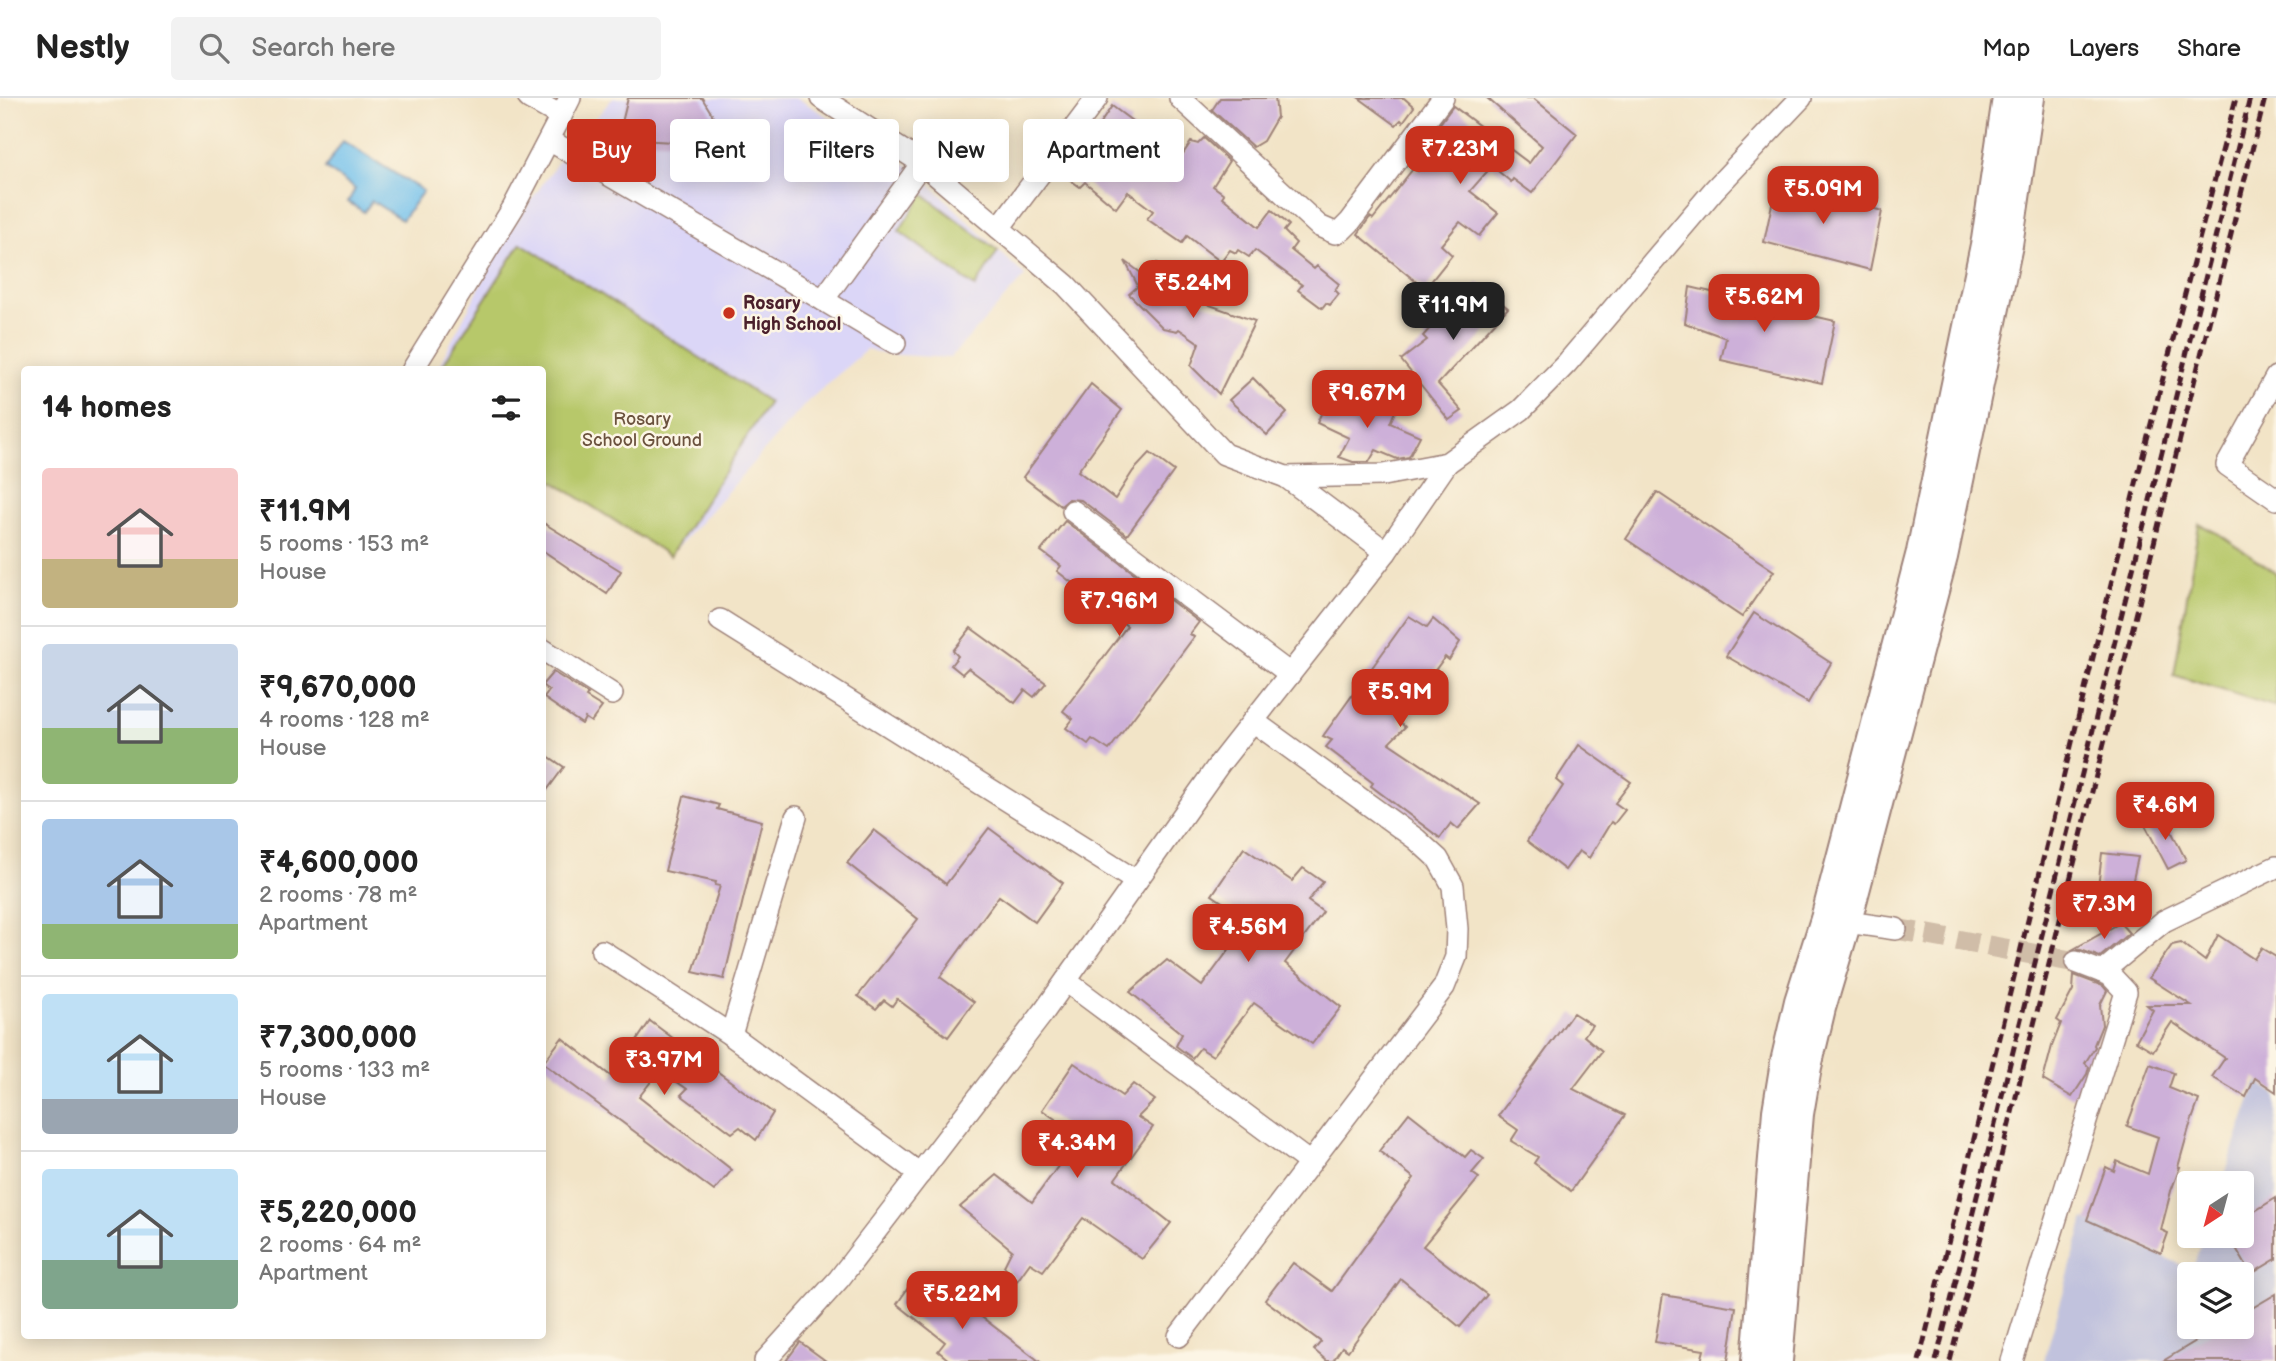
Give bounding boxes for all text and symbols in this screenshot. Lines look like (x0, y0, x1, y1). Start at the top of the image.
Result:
search box (171, 17, 661, 80)
text: Nestly (35, 28, 129, 68)
icon: search (195, 29, 233, 67)
text: Search here (251, 33, 395, 64)
text: Map (1982, 34, 2030, 63)
text: Layers (2068, 34, 2139, 63)
text: Share (2177, 34, 2241, 63)
chip: Buy (567, 119, 656, 182)
chip: Rent (670, 119, 770, 182)
chip: Filters (784, 119, 899, 182)
chip: New (913, 119, 1009, 182)
chip: Apartment (1023, 119, 1184, 182)
pin: ₹7.23M (1403, 126, 1517, 186)
text: ₹7.23M (1421, 135, 1499, 163)
pin: ₹5.09M (1766, 166, 1880, 226)
text: ₹5.09M (1783, 175, 1863, 203)
pin: ₹5.24M (1136, 260, 1250, 320)
text: ₹5.24M (1154, 269, 1232, 297)
pin: ₹5.62M (1707, 274, 1821, 334)
pin: ₹11.9M (1396, 282, 1510, 342)
text: ₹5.62M (1724, 283, 1804, 311)
text: ₹11.9M (1418, 291, 1488, 319)
place label: Rosary High School (743, 293, 841, 335)
marker: Rosary High School (721, 305, 737, 321)
pin: ₹9.67M (1310, 370, 1424, 430)
text: ₹9.67M (1328, 379, 1406, 407)
icon: filters (487, 389, 525, 427)
text: 14 homes (42, 390, 171, 426)
park label: Rosary School Ground (582, 409, 702, 451)
text: ₹11.9M (259, 494, 351, 530)
icon: home (98, 496, 182, 580)
text: 5 rooms · 153 m² (259, 530, 429, 558)
text: House (259, 558, 326, 586)
pin: ₹7.96M (1062, 578, 1176, 638)
text: ₹7.96M (1080, 587, 1158, 615)
text: ₹9,670,000 (259, 670, 417, 706)
pin: ₹5.9M (1351, 670, 1449, 729)
icon: home (98, 672, 182, 756)
text: ₹5.9M (1368, 678, 1432, 706)
text: 4 rooms · 128 m² (259, 706, 430, 734)
text: House (259, 734, 326, 762)
pin: ₹4.6M (2116, 782, 2214, 842)
text: ₹4.6M (2132, 791, 2198, 819)
text: ₹4,600,000 (259, 845, 419, 881)
icon: home (98, 847, 182, 931)
text: 2 rooms · 78 m² (259, 881, 417, 909)
pin: ₹7.3M (2055, 882, 2153, 941)
text: ₹7.3M (2072, 890, 2136, 918)
pin: ₹4.56M (1191, 904, 1305, 964)
text: Apartment (259, 909, 368, 937)
text: ₹4.56M (1209, 913, 1287, 941)
text: ₹7,300,000 (259, 1020, 417, 1056)
icon: home (98, 1022, 182, 1106)
pin: ₹3.97M (607, 1038, 721, 1097)
text: ₹3.97M (625, 1046, 703, 1074)
text: 5 rooms · 133 m² (259, 1056, 430, 1084)
text: House (259, 1084, 326, 1112)
pin: ₹4.34M (1020, 1121, 1134, 1180)
text: ₹4.34M (1038, 1129, 1116, 1157)
north arrow (2177, 1171, 2254, 1248)
map controls (2177, 1171, 2254, 1339)
text: ₹5,220,000 (259, 1195, 417, 1231)
icon: home (98, 1197, 182, 1281)
text: 2 rooms · 64 m² (259, 1231, 421, 1259)
text: Apartment (259, 1259, 368, 1287)
button: layers (2177, 1262, 2254, 1339)
pin: ₹5.22M (905, 1272, 1019, 1331)
text: ₹5.22M (923, 1280, 1001, 1308)

